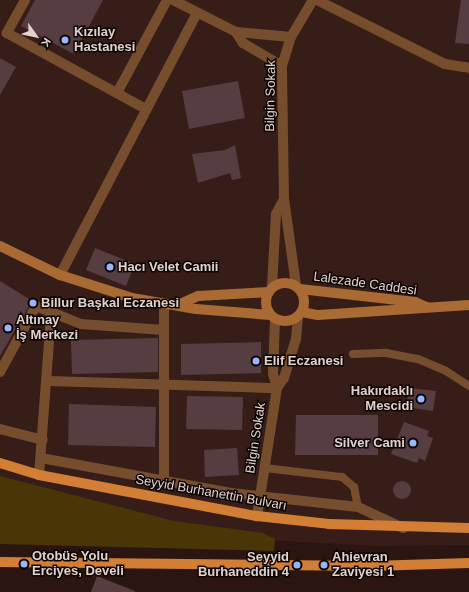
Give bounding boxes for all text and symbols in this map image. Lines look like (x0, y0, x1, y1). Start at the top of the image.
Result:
north arrow (16, 16, 56, 56)
place label: Kızılay Hastanesi (74, 25, 135, 56)
marker: Kızılay Hastanesi (59, 34, 71, 46)
text: K (39, 36, 53, 49)
street label: Bilgin Sokak (263, 60, 279, 132)
place label: Hacı Velet Camii (118, 259, 218, 275)
marker: Hacı Velet Camii (105, 262, 115, 272)
street label: Lalezade Caddesi (312, 269, 418, 299)
place label: Billur Başkal Eczanesi (41, 295, 179, 311)
marker: Billur Başkal Eczanesi (28, 298, 38, 308)
place label: Altınay İş Merkezi (16, 313, 78, 344)
marker: Altınay İş Merkezi (3, 323, 13, 333)
place label: Elif Eczanesi (264, 353, 343, 369)
marker: Elif Eczanesi (251, 356, 261, 366)
place label: Hakırdaklı Mescidi (351, 384, 413, 415)
marker: Hakırdaklı Mescidi (416, 394, 426, 404)
street label: Bilgin Sokak (243, 401, 269, 475)
place label: Silver Cami (334, 435, 405, 451)
marker: Silver Cami (408, 438, 418, 448)
street label: Seyyid Burhanettin Bulvarı (134, 472, 288, 514)
place label: Otobüs Yolu Erciyes, Develi (32, 549, 124, 580)
place label: Seyyid Burhaneddin 4 (198, 550, 289, 581)
place label: Ahievran Zaviyesi 1 (332, 550, 394, 581)
marker: Otobüs Yolu Erciyes, Develi (19, 559, 29, 569)
marker: Seyyid Burhaneddin 4 (292, 560, 302, 570)
marker: Ahievran Zaviyesi 1 (319, 560, 329, 570)

